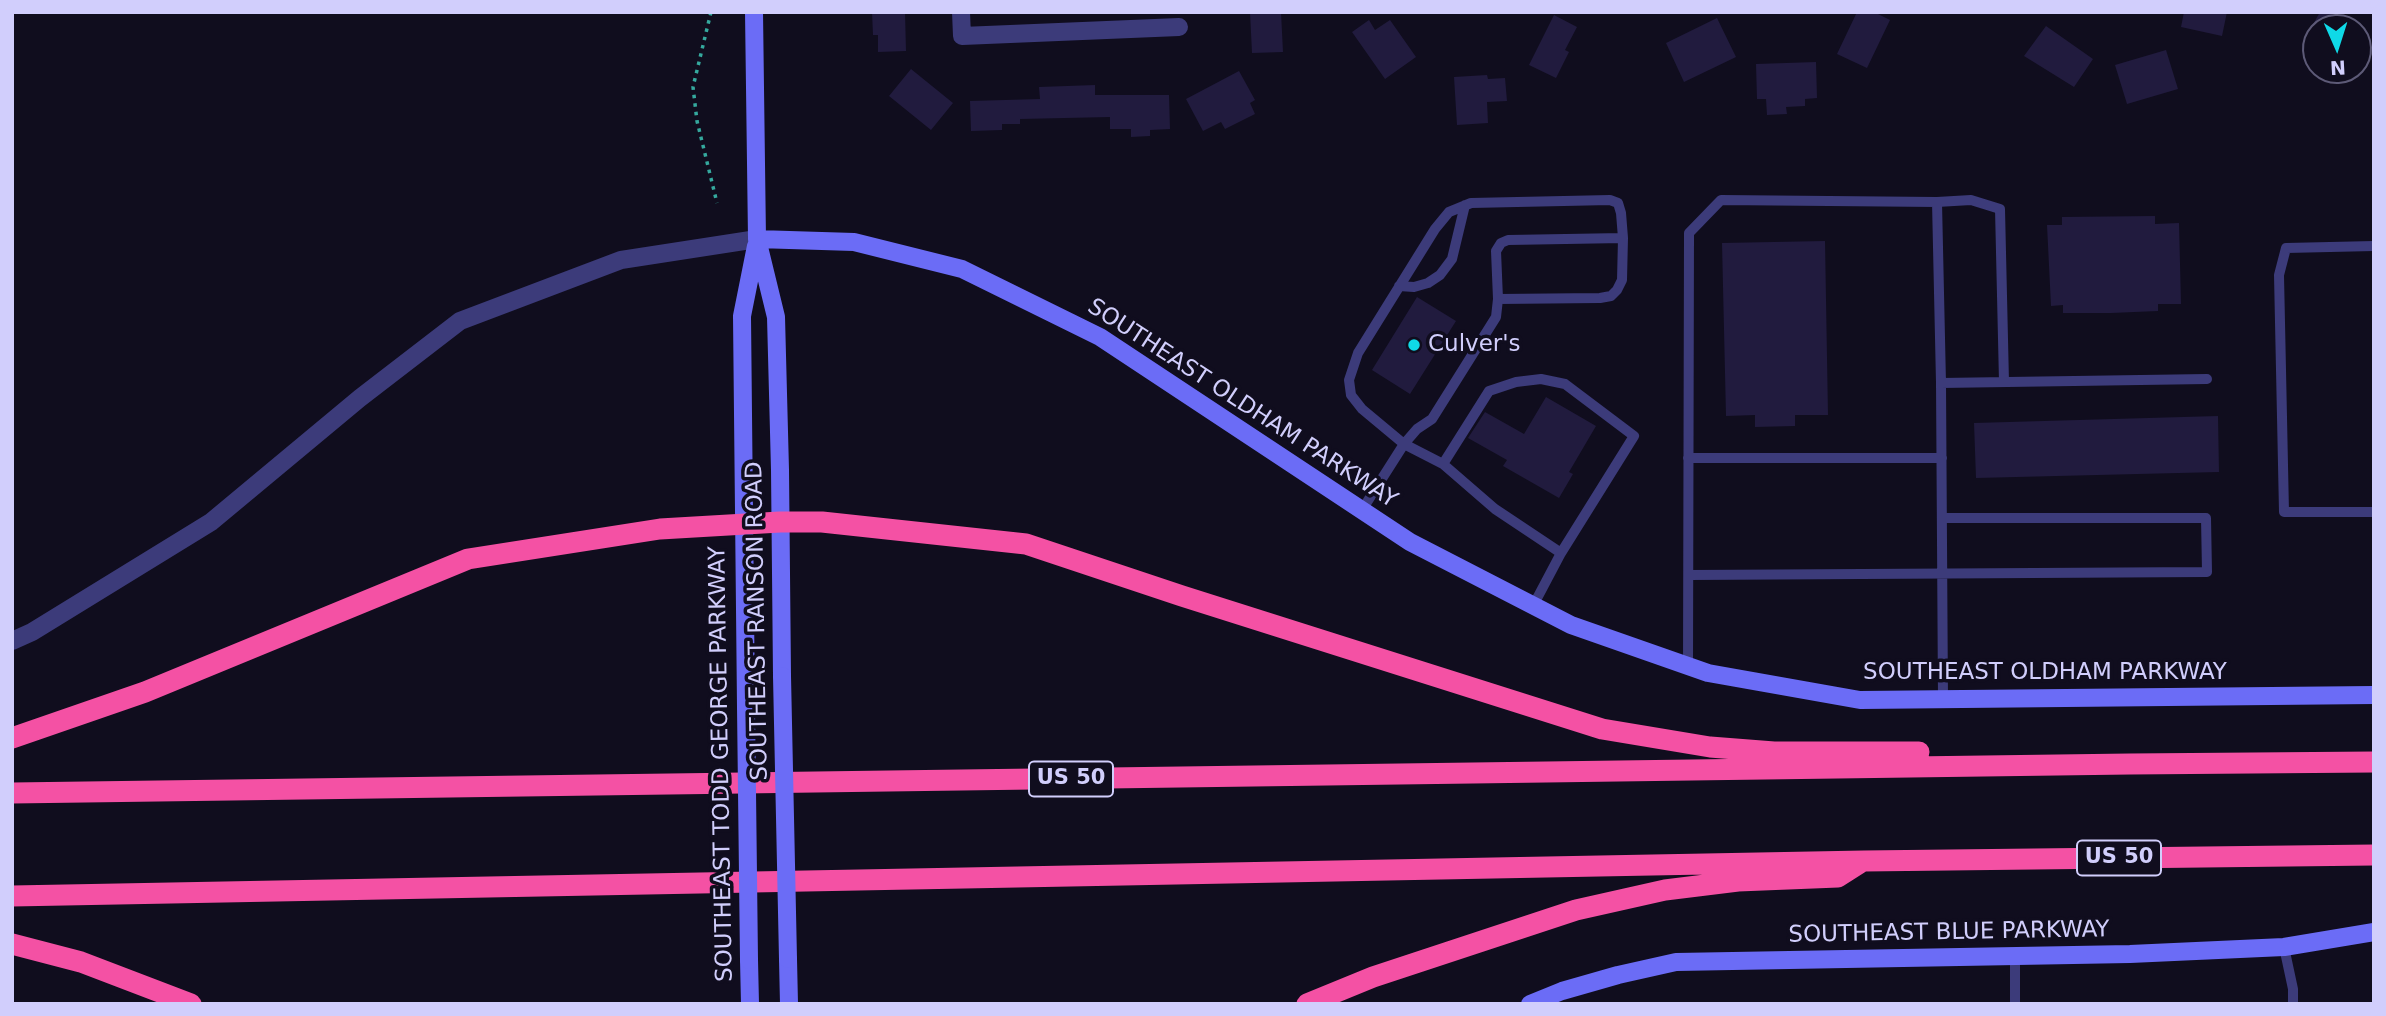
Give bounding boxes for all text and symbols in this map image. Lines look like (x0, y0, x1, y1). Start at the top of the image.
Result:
north arrow (2302, 14, 2372, 84)
text: N (2329, 57, 2347, 79)
street label: SOUTHEAST OLDHAM PARKWAY (1082, 293, 1402, 515)
place label: Culver's (1428, 331, 1521, 359)
marker: Culver's (1406, 337, 1422, 353)
street label: SOUTHEAST RANSON ROAD (741, 461, 775, 781)
street label: SOUTHEAST TODD GEORGE PARKWAY (704, 546, 740, 982)
street label: SOUTHEAST OLDHAM PARKWAY (1863, 659, 2227, 687)
road number: US 50 (1029, 762, 1113, 796)
road number: US 50 (2077, 840, 2161, 876)
street label: SOUTHEAST BLUE PARKWAY (1788, 916, 2110, 950)

